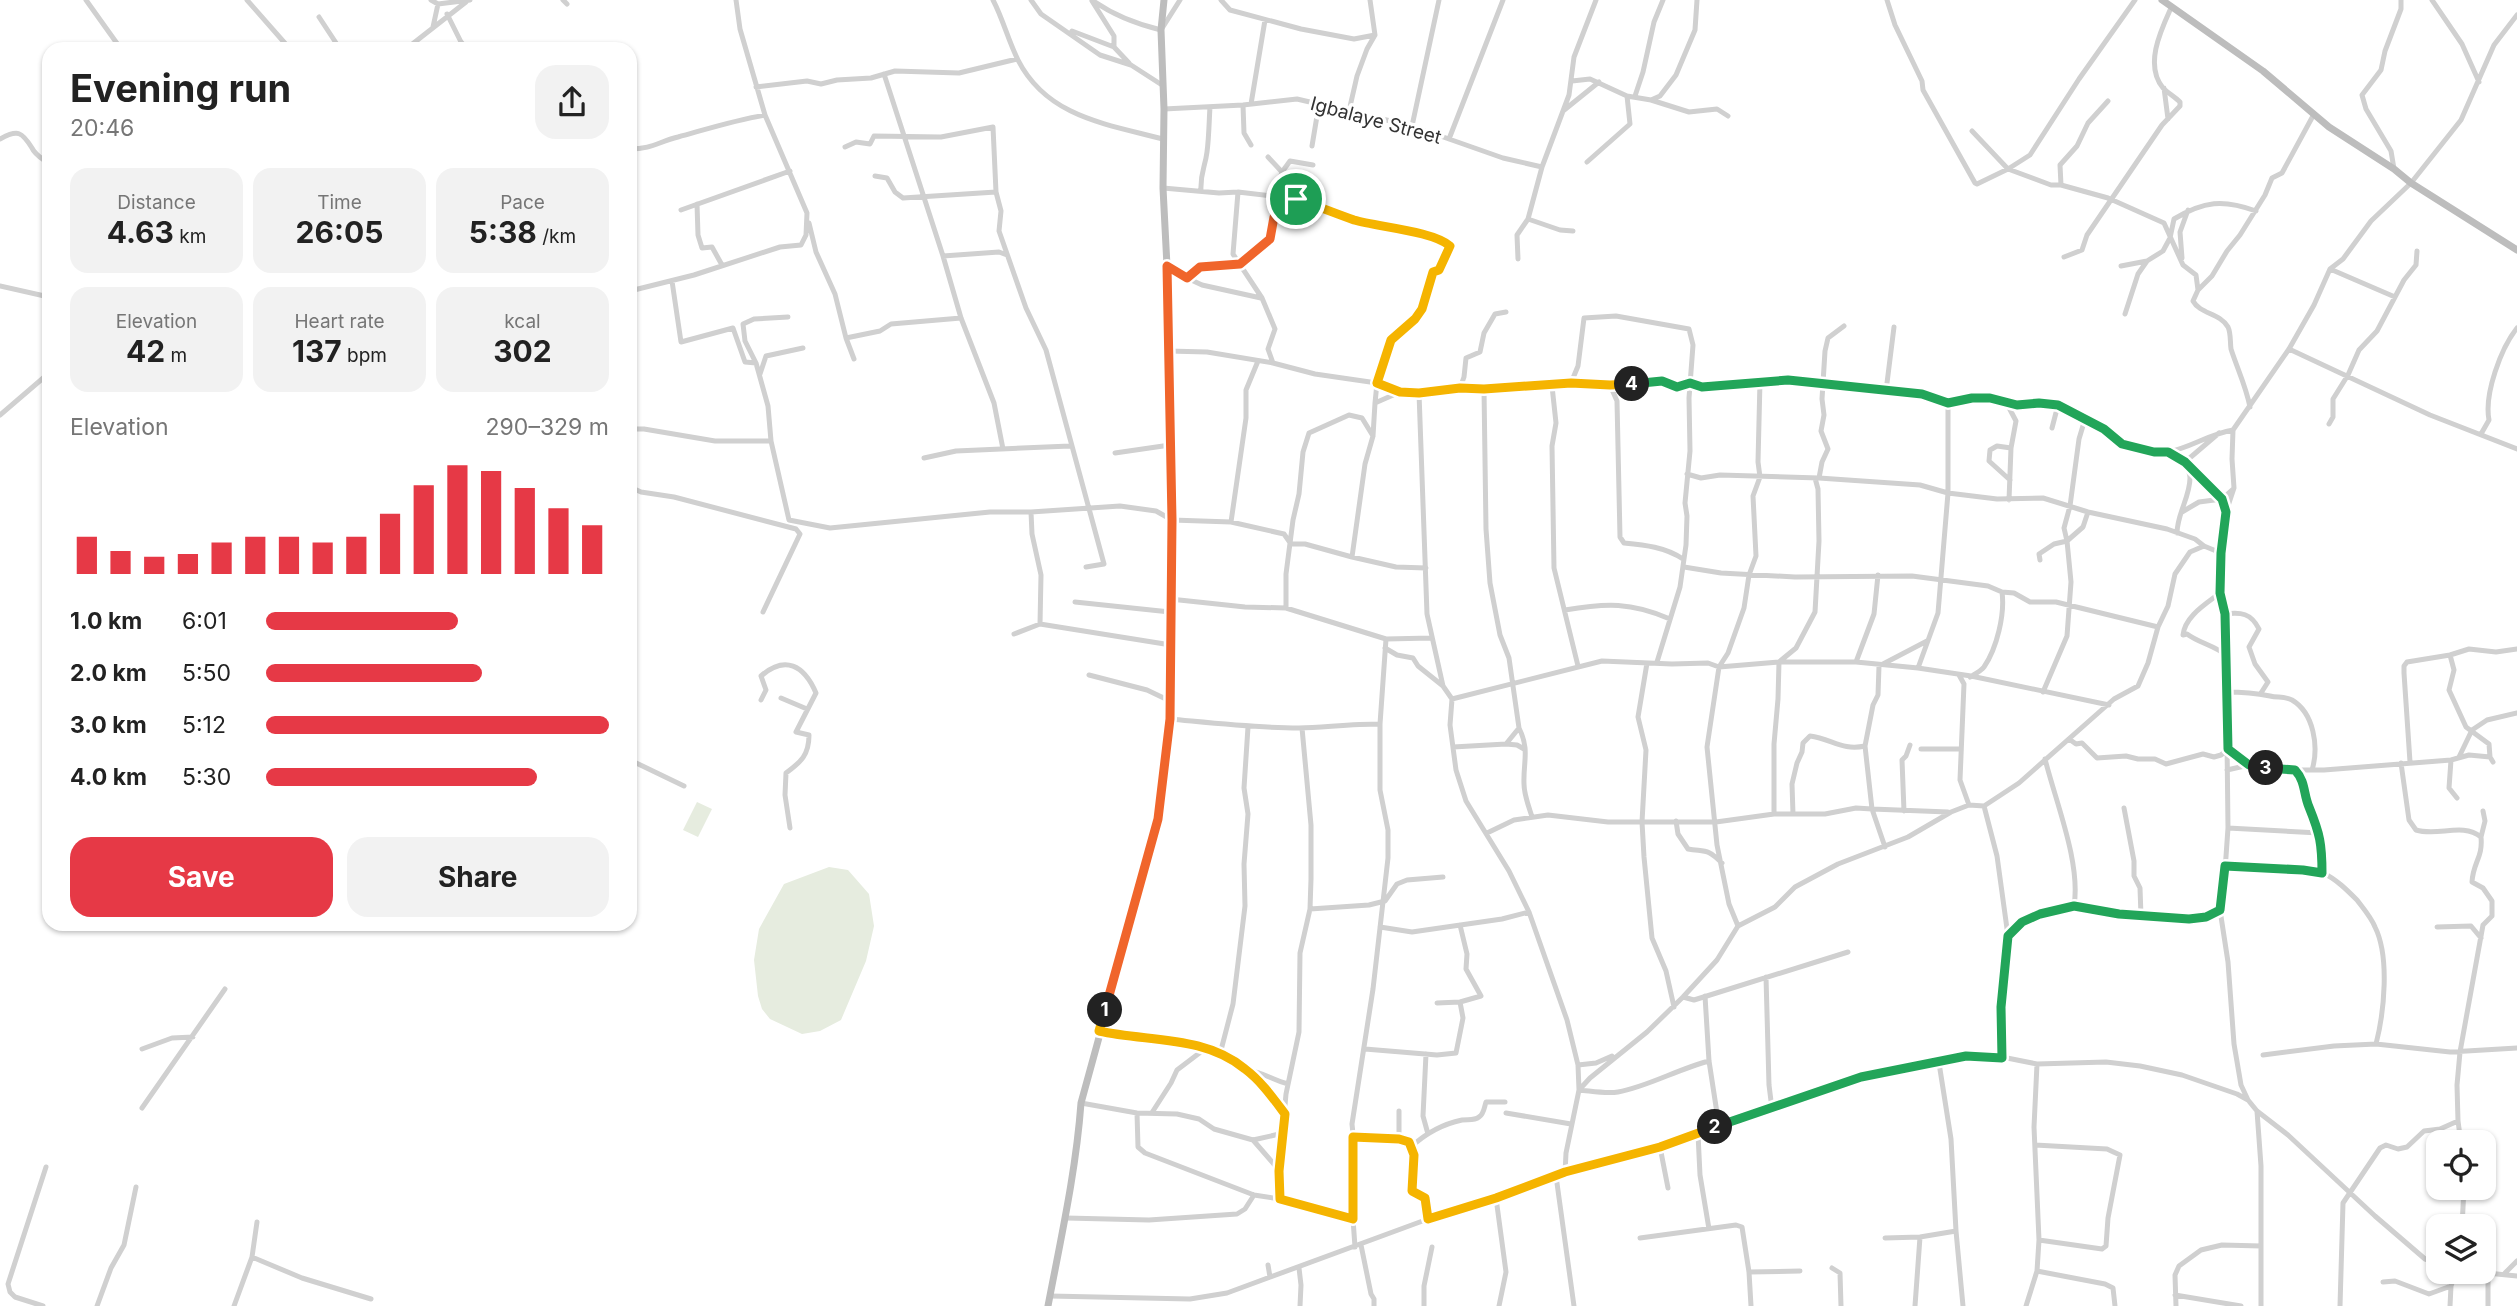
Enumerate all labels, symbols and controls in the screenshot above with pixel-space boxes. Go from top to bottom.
text: Evening run [70,65,291,111]
button: share [535,65,609,139]
street label: Igbalaye Street [1308,92,1444,149]
text: 20:46 [70,114,134,142]
pin [1266,169,1326,229]
icon: arrive [1277,180,1315,218]
text: Distance [117,191,196,214]
text: Time [317,191,362,214]
text: Pace [500,191,545,214]
text: 4.63 [107,214,174,250]
text: 26:05 [296,214,383,250]
text: 5:38 [469,214,537,250]
text: km [174,225,206,248]
text: /km [537,225,576,248]
text: Elevation [116,310,197,333]
text: Heart rate [295,310,385,333]
text: kcal [504,310,541,333]
text: 42 [126,333,165,369]
text: 137 [292,333,342,369]
text: 302 [493,333,552,369]
text: m [165,344,187,367]
text: bpm [342,344,387,367]
pin: 4 [1614,366,1650,402]
text: 4 [1625,372,1638,395]
text: Elevation [70,413,169,441]
text: 290–329 m [486,413,609,441]
text: 1.0 km [70,607,142,635]
text: 6:01 [182,607,227,635]
text: 2.0 km [70,659,147,687]
text: 5:50 [182,659,231,687]
text: 3.0 km [70,711,147,739]
text: 5:12 [182,711,226,739]
pin: 3 [2248,750,2284,786]
text: 3 [2259,756,2272,779]
text: 4.0 km [70,763,147,791]
text: 5:30 [182,763,231,791]
button: Save [70,837,333,917]
button: Share [347,837,609,917]
pin: 1 [1088,992,1122,1028]
text: 1 [1100,998,1109,1021]
pin: 2 [1698,1110,1732,1144]
text: 2 [1709,1115,1720,1138]
map controls [2426,1130,2496,1284]
button: locate [2426,1130,2496,1200]
button: layers [2426,1214,2496,1284]

